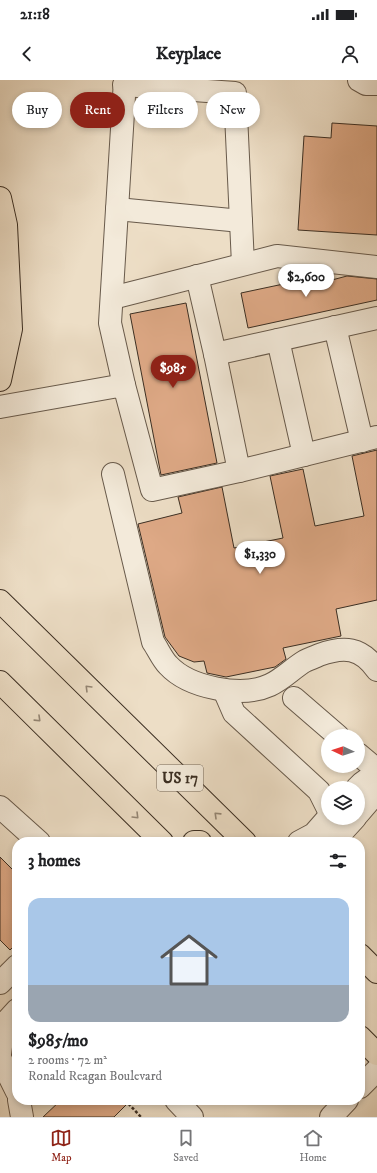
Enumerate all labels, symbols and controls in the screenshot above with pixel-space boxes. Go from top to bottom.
text: 21:18 [20,5,50,24]
icon: back [16,43,38,65]
text: Keyplace [156,43,221,65]
icon: person [339,43,361,65]
chip: Buy [12,92,62,128]
chip: Rent [70,92,125,128]
chip: Filters [133,92,198,128]
chip: New [206,92,260,128]
pin: $2,600 [273,264,339,298]
text: $2,600 [287,269,325,285]
pin: $985 [149,355,197,389]
text: $985 [160,360,186,376]
pin: $1,330 [227,541,293,575]
text: $1,330 [244,546,276,562]
one-way arrow [85,685,93,693]
one-way arrow [33,715,41,722]
north arrow [321,729,365,773]
map controls [321,729,365,825]
road number: US 17 [157,765,203,791]
button: layers [321,781,365,825]
one-way arrow [131,811,139,819]
one-way arrow [214,812,222,820]
text: 3 homes [28,850,81,872]
icon: filters [327,850,349,872]
icon: home [153,924,225,996]
text: $985/mo [28,1030,88,1052]
text: 2 rooms · 72 m² [28,1052,107,1068]
text: Ronald Reagan Boulevard [28,1068,162,1084]
tab: Map [50,1127,72,1165]
tab: Saved [173,1127,199,1165]
tab: Home [299,1127,327,1165]

